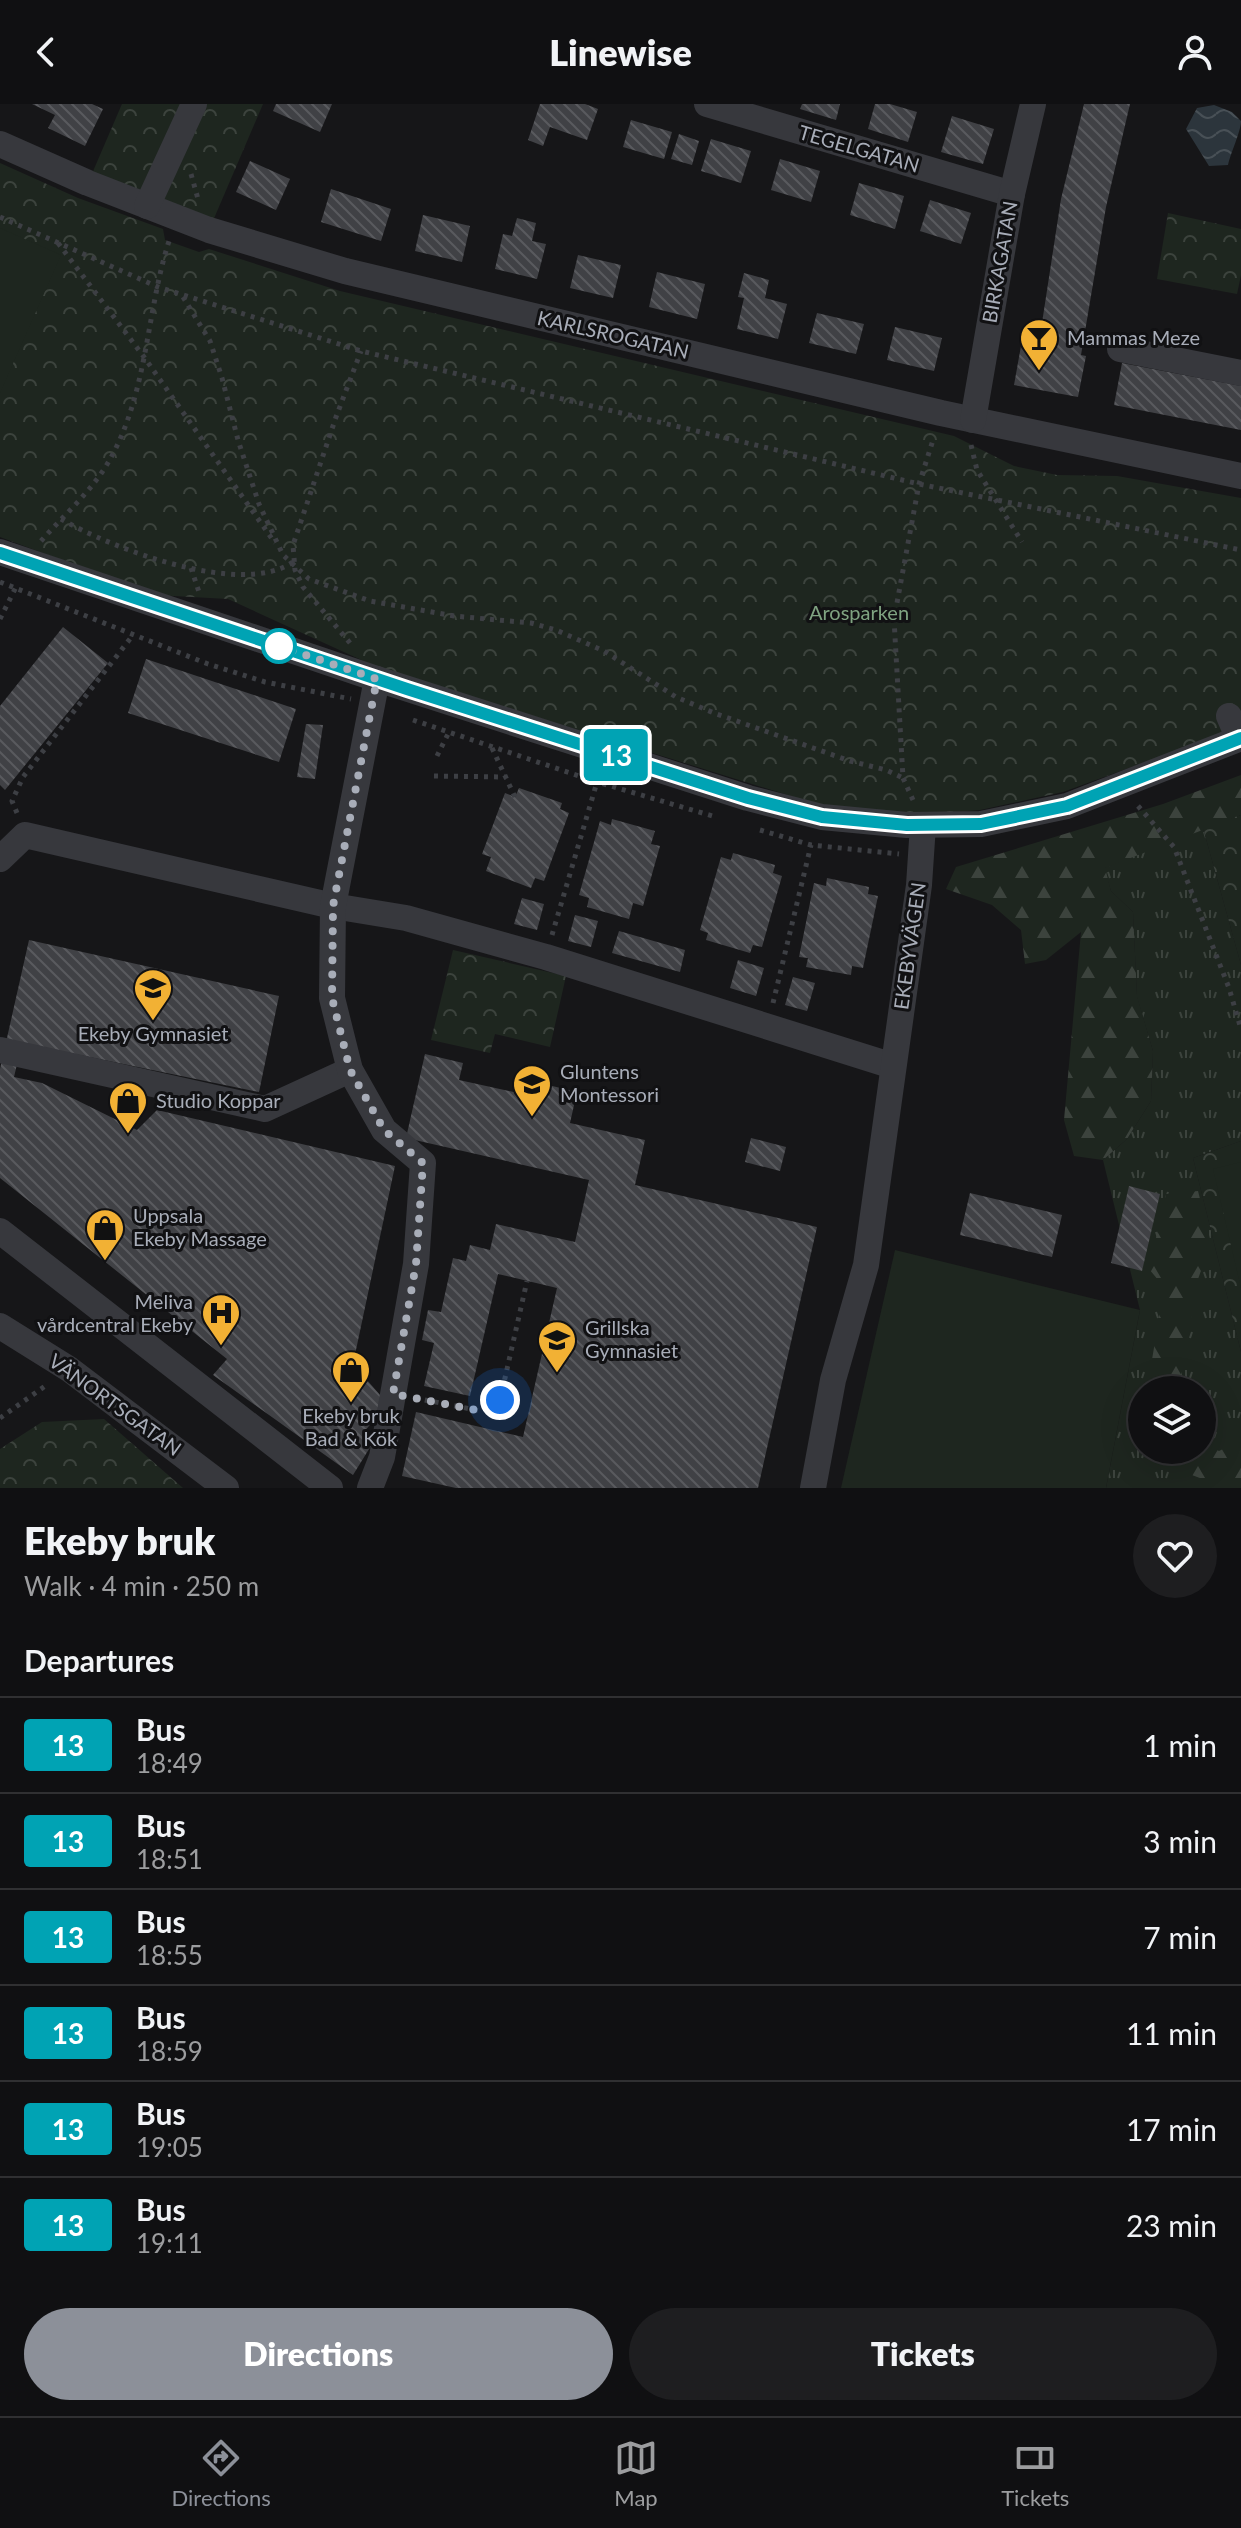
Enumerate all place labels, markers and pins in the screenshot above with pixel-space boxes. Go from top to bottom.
bar icon: Mammas Meze [1018,317,1060,372]
place label: Mammas Meze [1067,325,1200,349]
unlabelled marker [262,629,296,663]
school or university icon: Ekeby Gymnasiet [132,967,174,1022]
place label: Ekeby Gymnasiet [78,1021,228,1045]
place label: Gluntens Montessori [560,1059,659,1106]
school or university icon: Gluntens Montessori [511,1063,553,1118]
shop icon: Studio Koppar [107,1080,149,1135]
place label: Studio Koppar [156,1088,281,1112]
place label: Uppsala Ekeby Massage [133,1203,267,1250]
shop icon: Uppsala Ekeby Massage [84,1207,126,1262]
place label: Meliva vårdcentral Ekeby [37,1289,194,1336]
hospital icon: Meliva vårdcentral Ekeby [200,1292,242,1347]
place label: Grillska Gymnasiet [585,1315,678,1362]
school or university icon: Grillska Gymnasiet [536,1319,578,1374]
shop icon: Ekeby bruk Bad & Kök [330,1349,372,1404]
place label: Ekeby bruk Bad & Kök [302,1403,400,1450]

